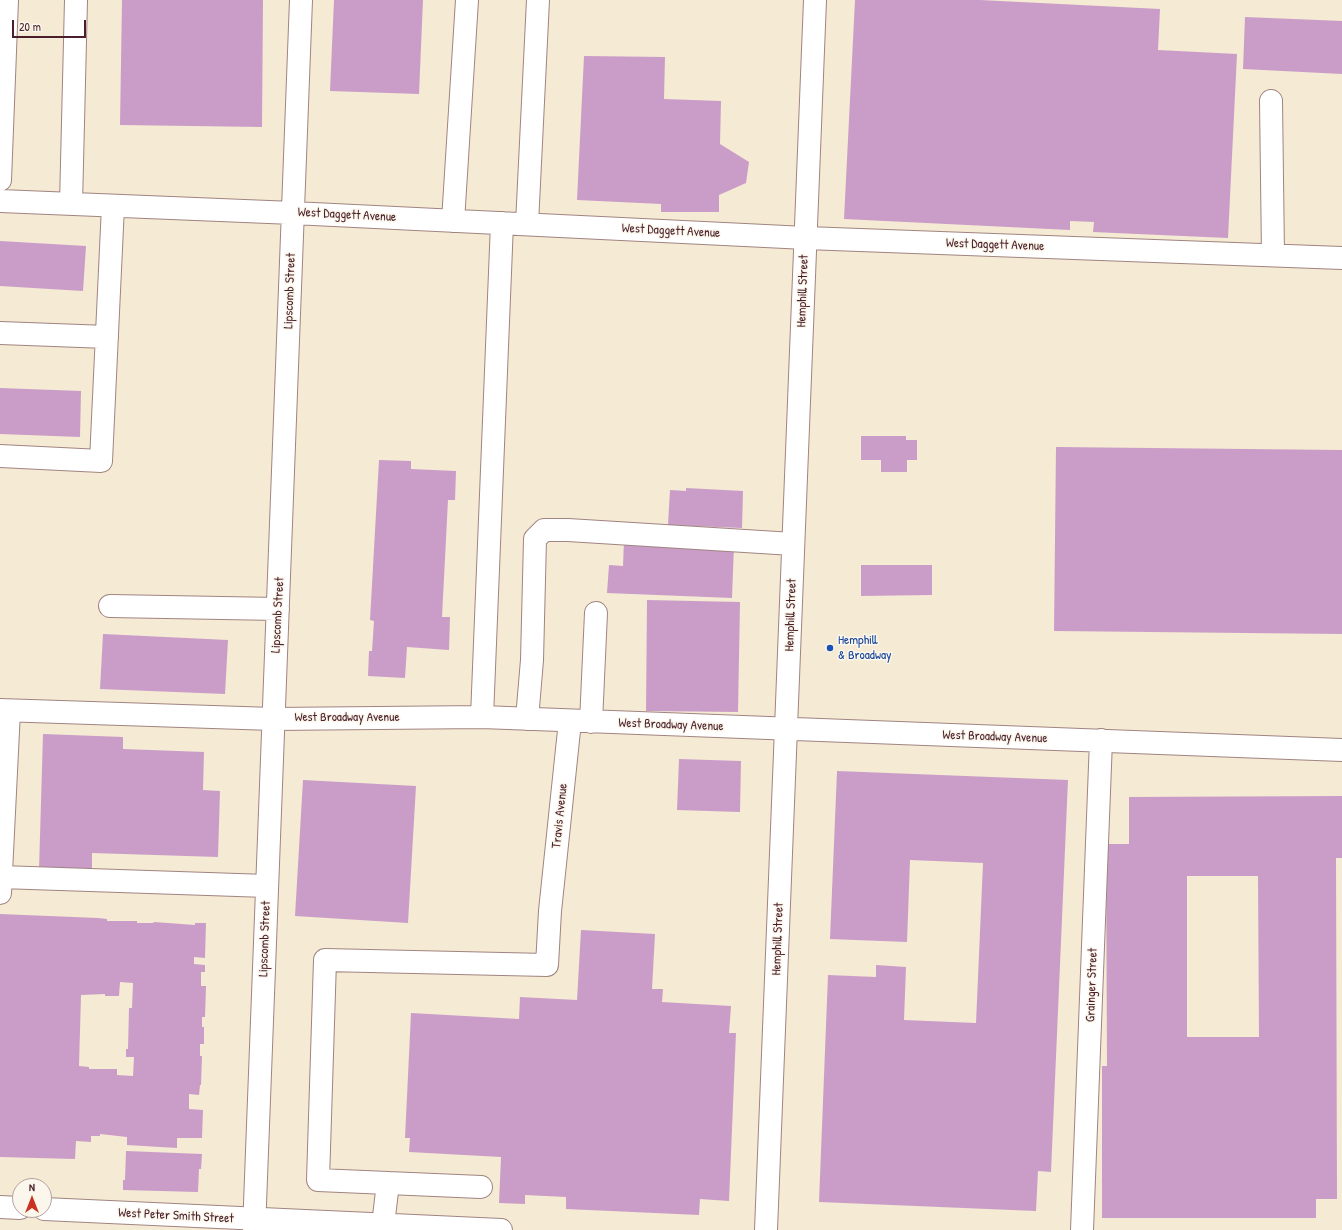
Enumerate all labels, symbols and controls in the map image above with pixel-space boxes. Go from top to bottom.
scale bar [14,12,88,38]
text: 20 m [19,18,41,35]
street label: West Daggett Avenue [297,205,397,225]
street label: West Daggett Avenue [621,221,721,241]
street label: West Daggett Avenue [945,235,1045,255]
street label: Lipscomb Street [281,253,299,329]
street label: Hemphill Street [794,254,812,328]
street label: Lipscomb Street [268,577,288,653]
street label: Hemphill Street [782,578,800,652]
place label: Hemphill & Broadway [838,633,891,664]
marker: Hemphill & Broadway [825,643,835,653]
street label: West Broadway Avenue [294,710,400,726]
street label: West Broadway Avenue [618,715,724,735]
street label: West Broadway Avenue [942,727,1048,747]
street label: Travis Avenue [549,783,571,849]
street label: Lipscomb Street [256,901,274,977]
street label: Hemphill Street [769,902,787,976]
street label: Grainger Street [1083,948,1101,1022]
north arrow [12,1178,52,1218]
text: N [29,1180,35,1194]
street label: West Peter Smith Street [118,1205,234,1227]

